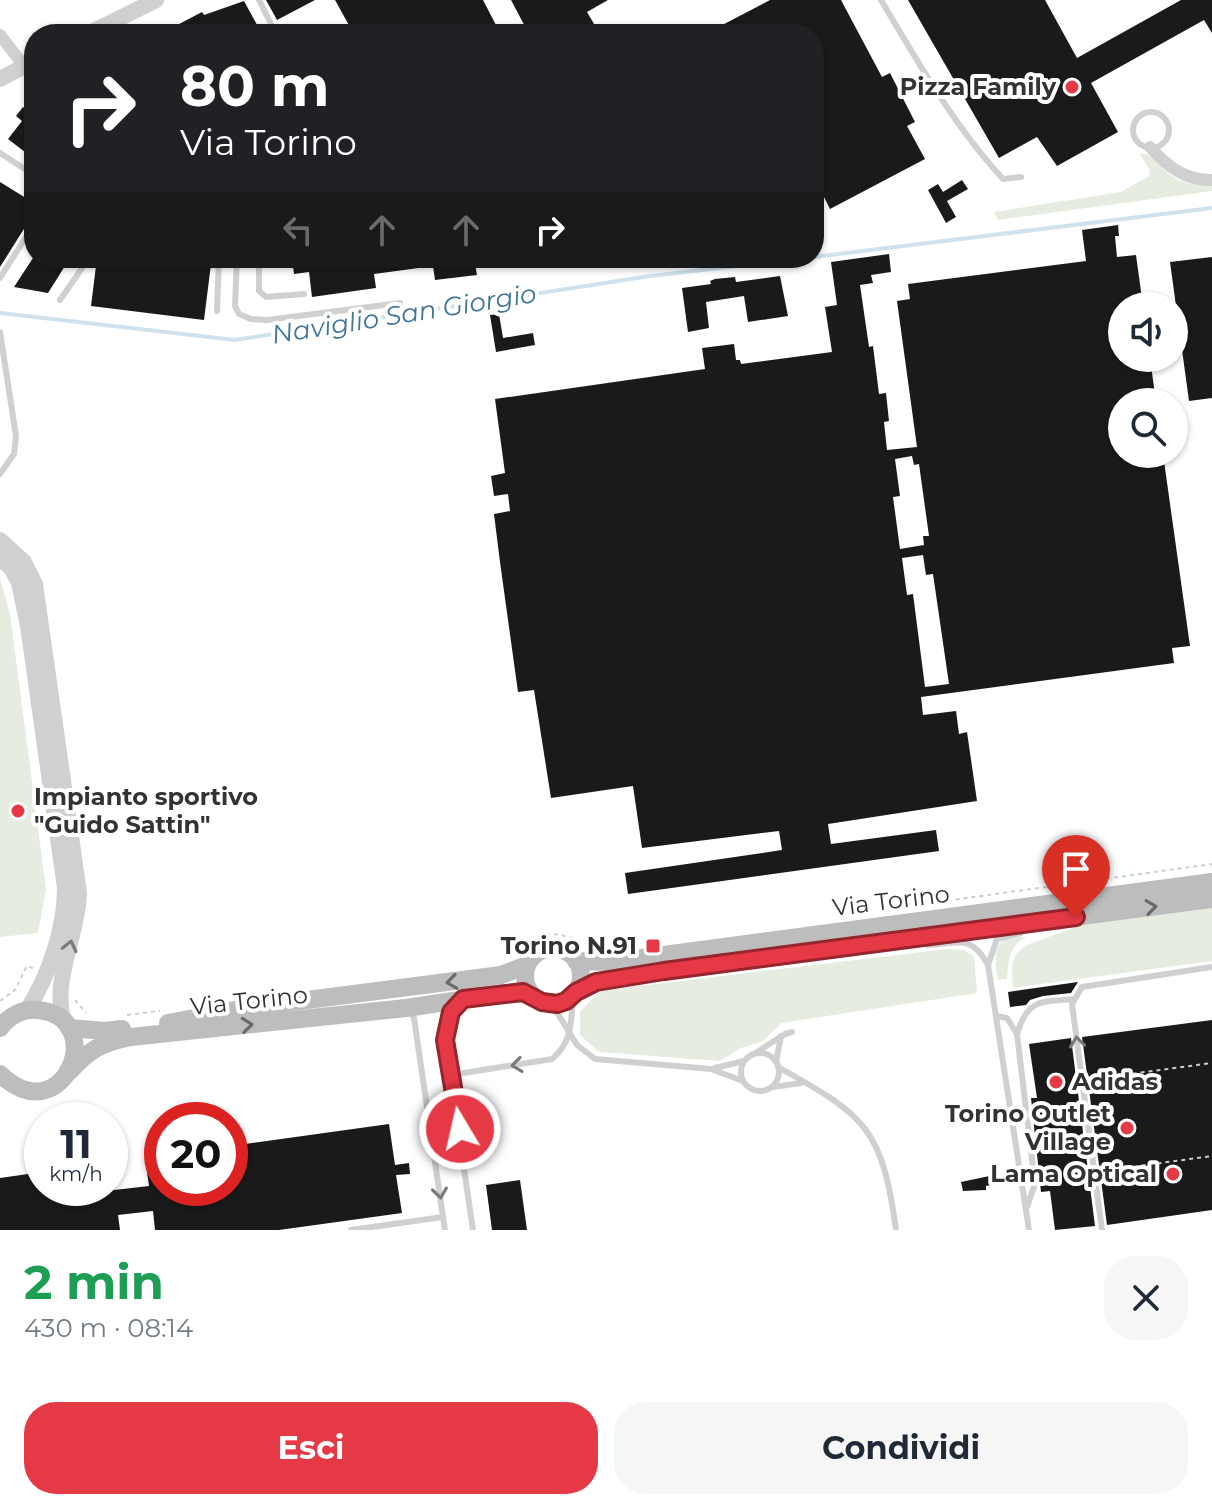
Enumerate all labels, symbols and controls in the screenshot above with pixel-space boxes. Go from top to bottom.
text: 80 m [180,52,330,120]
icon: right [48,56,152,160]
place label: Pizza Family [900,72,1057,101]
marker: Pizza Family [1063,78,1081,96]
text: Via Torino [180,120,357,164]
icon: left [276,208,320,252]
icon: ahead [360,208,404,252]
icon: ahead [444,208,488,252]
icon: right [528,208,572,252]
water label: Naviglio San Giorgio [269,277,539,351]
map controls [1108,292,1188,468]
button: sound [1108,292,1188,372]
button: search [1108,388,1188,468]
place label: Impianto sportivo "Guido Sattin" [34,782,258,839]
marker: Impianto sportivo "Guido Sattin" [9,802,27,820]
pin [1042,835,1110,917]
icon: arrive [1054,847,1098,891]
street label: Via Torino [831,879,951,922]
one-way arrow [1144,899,1158,916]
place label: Torino N.91 [501,931,637,960]
marker: Torino N.91 [644,937,662,955]
one-way arrow [61,940,78,954]
one-way arrow [445,973,459,990]
street label: Via Torino [189,980,309,1021]
one-way arrow [241,1016,254,1033]
one-way arrow [1069,1035,1086,1049]
one-way arrow [510,1056,524,1073]
place label: Adidas [1071,1067,1159,1096]
marker: Adidas [1047,1073,1065,1091]
position arrow [418,1087,502,1171]
place label: Torino Outlet Village [945,1099,1112,1156]
speed limit sign: 20 [144,1102,248,1206]
text: 11 [60,1119,92,1168]
marker: Torino Outlet Village [1118,1119,1136,1137]
place label: Lama Optical [990,1159,1157,1188]
text: km/h [49,1162,103,1186]
marker: Lama Optical [1164,1165,1182,1183]
one-way arrow [431,1186,448,1200]
text: 2 min [24,1253,164,1311]
button: close [1104,1256,1188,1340]
text: 430 m · 08:14 [24,1312,193,1344]
button: Esci [24,1402,598,1494]
button: Condividi [614,1402,1188,1494]

